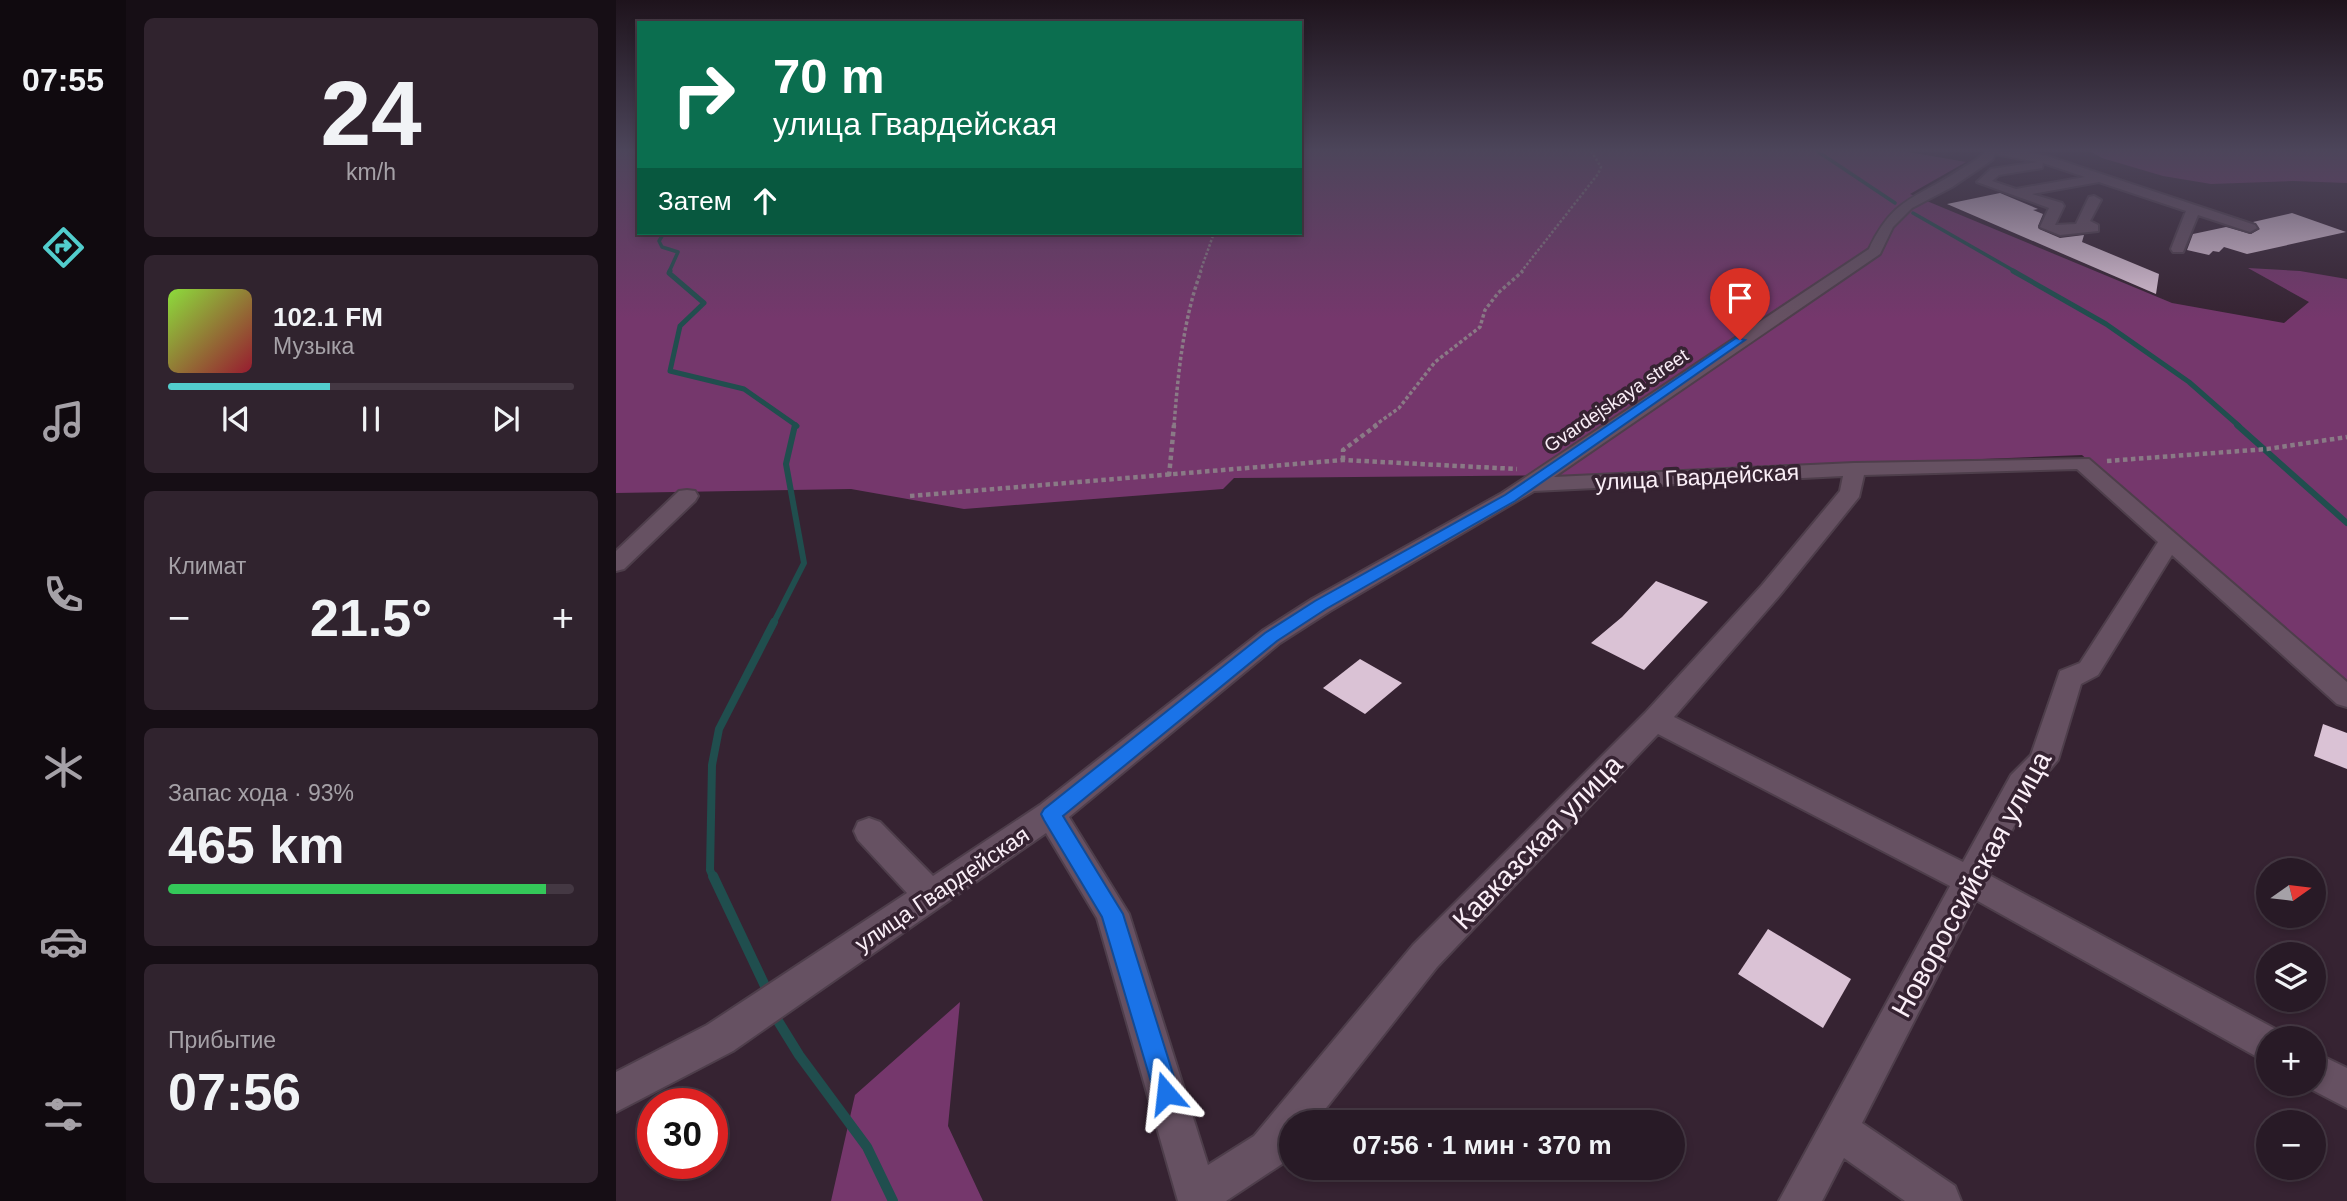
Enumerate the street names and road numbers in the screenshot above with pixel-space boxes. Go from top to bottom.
street label: Gvardejskaya street [1540,344,1693,456]
street label: улица Гвардейская [1594,459,1800,495]
street label: Новороссийская улица [1885,746,2058,1022]
street label: Кавказская улица [1446,749,1629,936]
street label: улица Гвардейская [850,821,1034,957]

